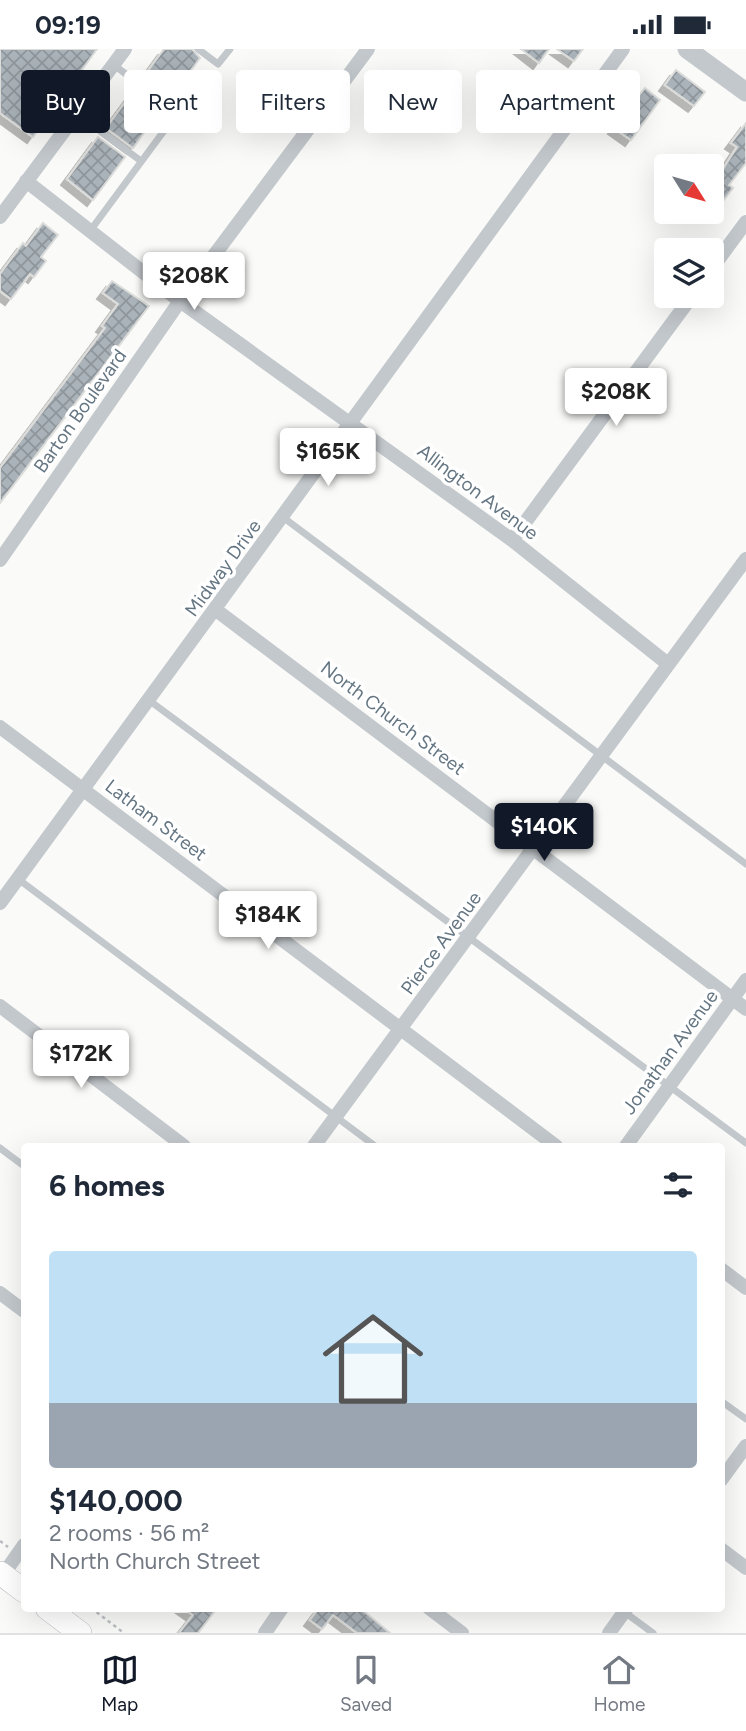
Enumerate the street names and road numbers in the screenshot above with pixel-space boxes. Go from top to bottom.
street label: Barton Boulevard [29,345,131,477]
street label: Allington Avenue [413,439,543,545]
street label: Midway Drive [180,515,266,621]
street label: North Church Street [316,656,470,780]
street label: Latham Street [101,774,211,866]
street label: Pierce Avenue [396,887,486,999]
street label: Jonathan Avenue [617,985,723,1119]

